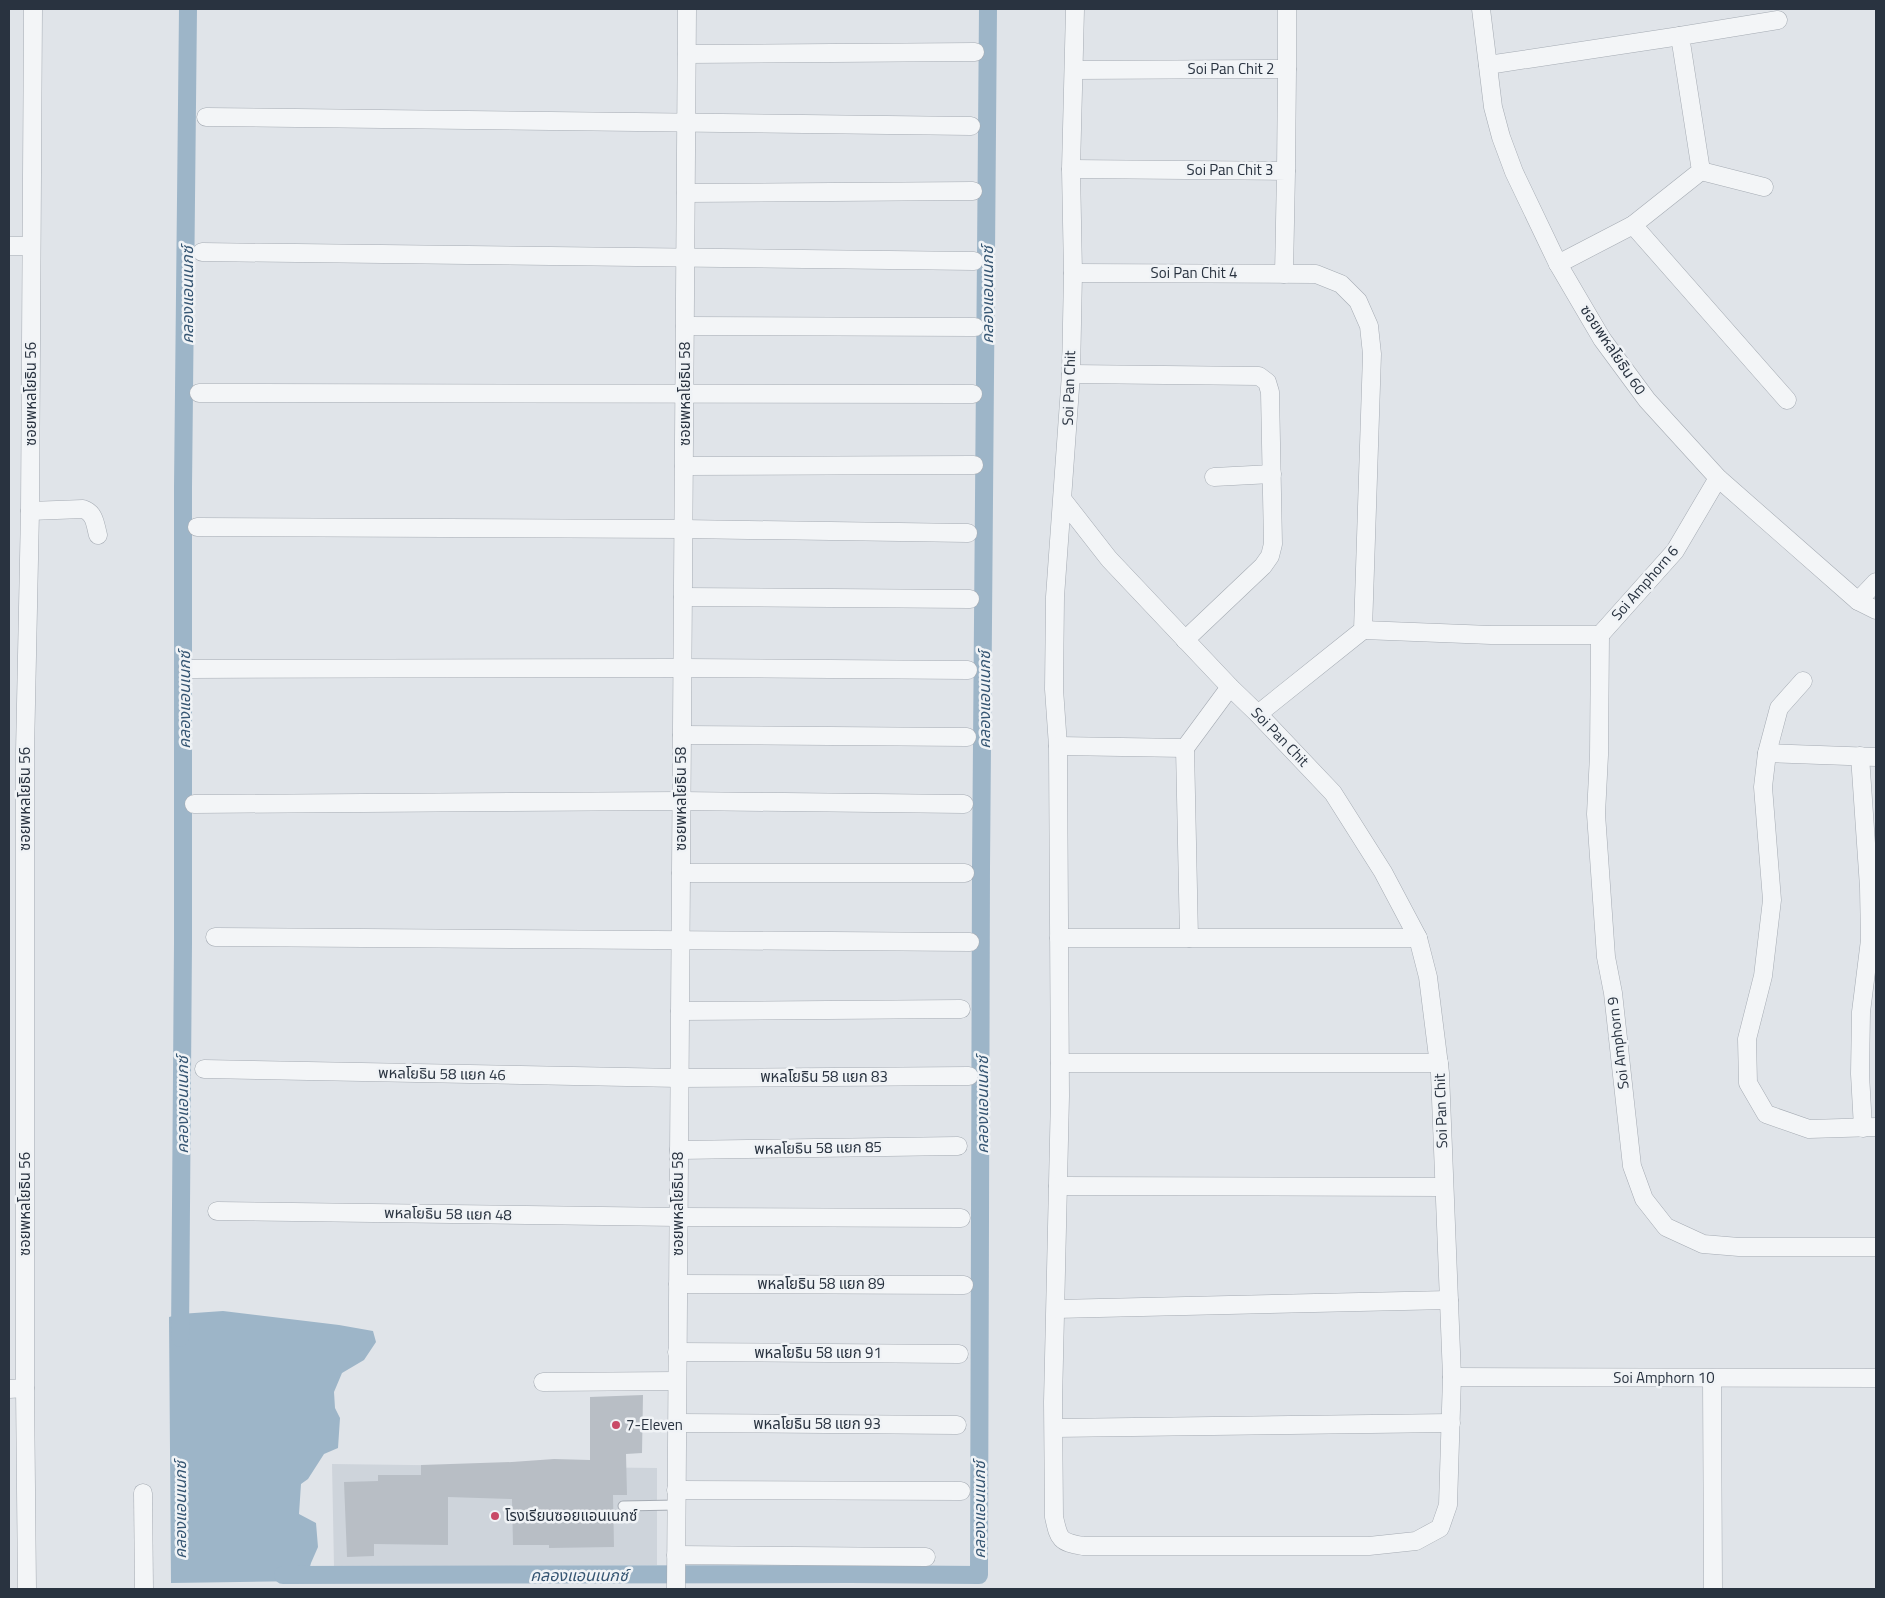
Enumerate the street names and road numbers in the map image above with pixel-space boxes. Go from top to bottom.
street label: Soi Pan Chit 2 [1188,57,1274,80]
street label: Soi Pan Chit 3 [1187,158,1273,181]
street label: Soi Pan Chit 4 [1151,261,1237,284]
street label: ซอยพหลโยธิน 60 [1575,300,1652,399]
street label: ซอยพหลโยธิน 56 [19,342,42,446]
street label: ซอยพหลโยธิน 58 [673,342,696,446]
street label: Soi Pan Chit [1056,349,1081,426]
street label: Soi Amphorn 6 [1605,540,1684,625]
street label: Soi Pan Chit [1246,702,1315,772]
street label: ซอยพหลโยธิน 56 [13,747,36,851]
street label: ซอยพหลโยธิน 58 [669,747,692,851]
street label: Soi Amphorn 9 [1600,996,1635,1091]
street label: พหลโยธิน 58 แยก 46 [378,1061,506,1086]
street label: พหลโยธิน 58 แยก 83 [760,1065,888,1088]
street label: Soi Pan Chit [1428,1072,1453,1149]
street label: พหลโยธิน 58 แยก 85 [754,1135,882,1160]
street label: ซอยพหลโยธิน 56 [13,1152,36,1256]
street label: ซอยพหลโยธิน 58 [666,1152,689,1256]
street label: พหลโยธิน 58 แยก 48 [384,1201,512,1226]
street label: พหลโยธิน 58 แยก 89 [757,1272,885,1295]
street label: พหลโยธิน 58 แยก 91 [754,1341,882,1364]
street label: Soi Amphorn 10 [1613,1366,1715,1389]
street label: พหลโยธิน 58 แยก 93 [753,1412,881,1435]

